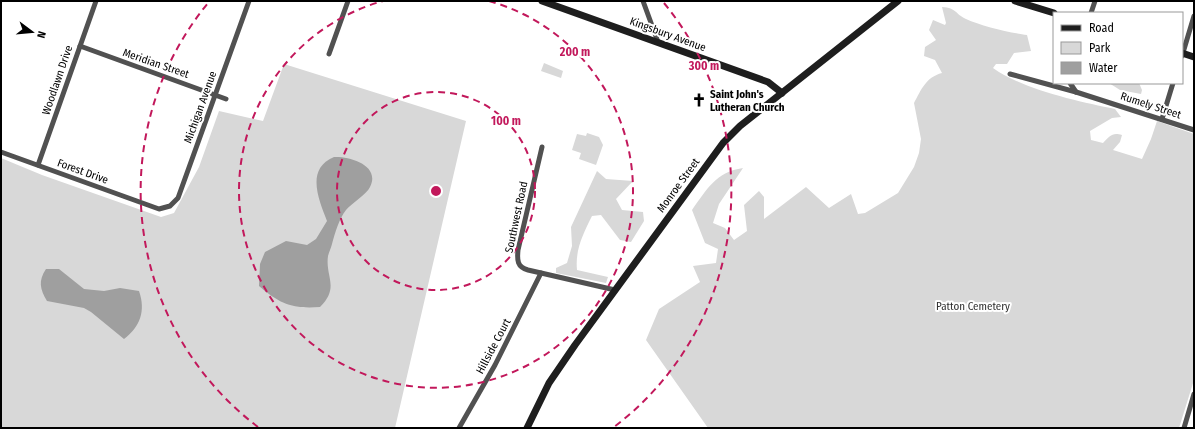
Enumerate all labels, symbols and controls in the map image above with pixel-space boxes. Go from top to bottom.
north arrow [12,12,52,52]
legend [1053,12,1183,84]
street label: Kingsbury Avenue [628,15,708,54]
text: Road [1089,21,1114,35]
text: N [34,30,48,40]
text: Park [1089,41,1111,55]
street label: Woodlawn Drive [39,44,75,117]
text: 200 m [559,45,590,59]
street label: Meridian Street [121,46,191,81]
text: 300 m [688,59,719,73]
text: Water [1089,61,1118,75]
street label: Michigan Avenue [181,69,220,145]
place label: Saint John's Lutheran Church [710,88,785,114]
street label: Rumely Street [1119,90,1183,122]
church icon: Saint John's Lutheran Church [691,92,707,108]
text: 100 m [491,114,521,128]
street label: Monroe Street [654,155,703,215]
street label: Forest Drive [56,156,110,187]
street label: Southwest Road [503,180,530,254]
centre of rings [429,184,443,198]
park label: Patton Cemetery [936,300,1010,313]
street label: Hillside Court [473,316,514,376]

